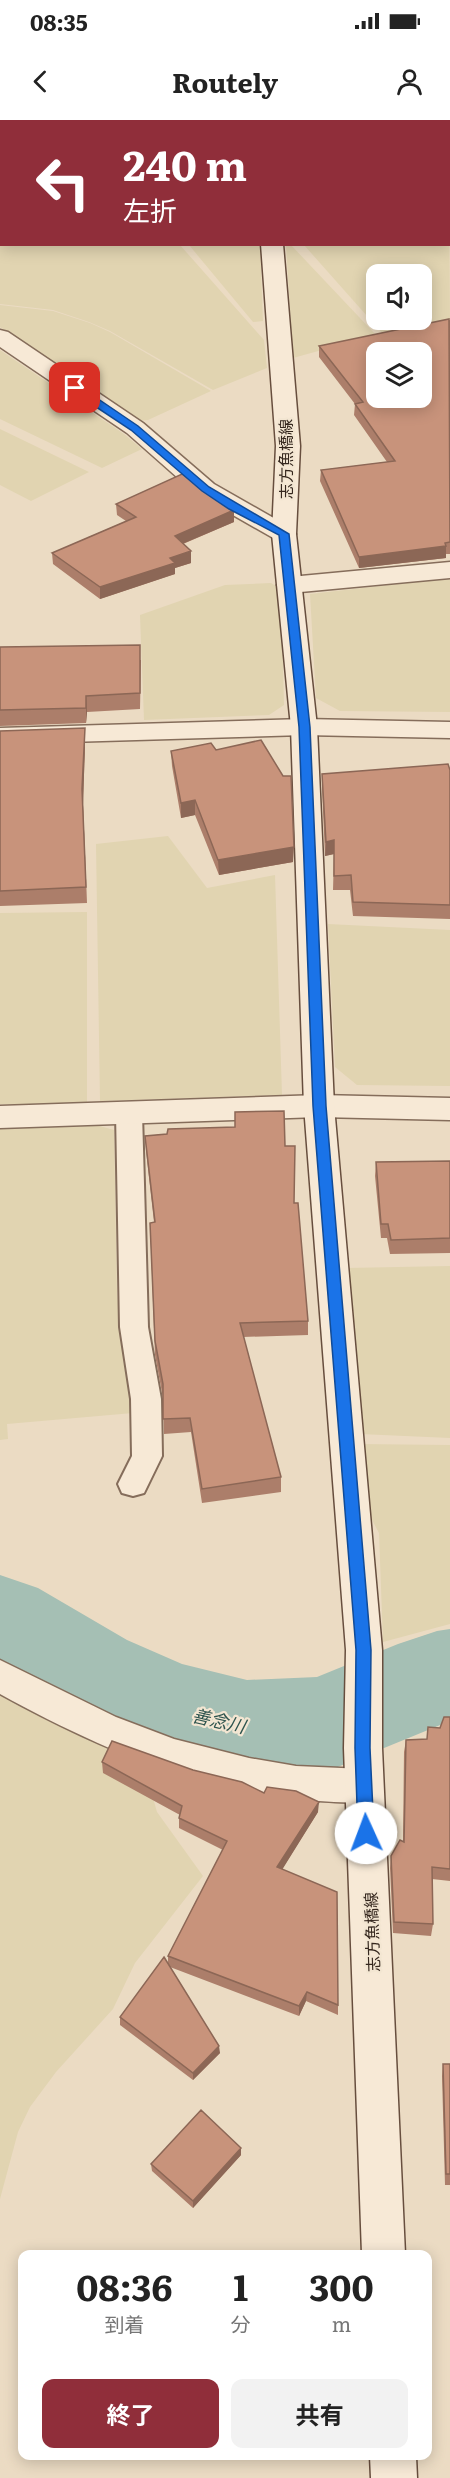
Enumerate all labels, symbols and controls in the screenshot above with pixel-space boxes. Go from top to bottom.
text: 08:35 [30,5,88,38]
text: Routely [172,61,278,101]
icon: back [24,65,57,98]
icon: person [393,65,426,98]
text: 240 m [123,132,247,194]
icon: left [24,144,102,222]
text: 左折 [123,189,177,229]
map controls [366,264,432,408]
button: sound [366,264,432,330]
button: layers [366,342,432,408]
pin [49,362,100,413]
icon: arrive [58,371,91,404]
street label: 志方魚橋線 [273,419,297,499]
water label: 善念川 [190,1701,250,1740]
position arrow [334,1801,398,1865]
street label: 志方魚橋線 [358,1892,384,1972]
text: 08:36 [76,2259,172,2312]
text: 1 [233,2259,248,2312]
text: 300 [309,2259,374,2312]
text: 到着 [104,2308,144,2338]
text: 分 [231,2308,251,2338]
text: m [332,2308,351,2338]
button: 終了 [42,2379,219,2448]
button: 共有 [231,2379,408,2448]

